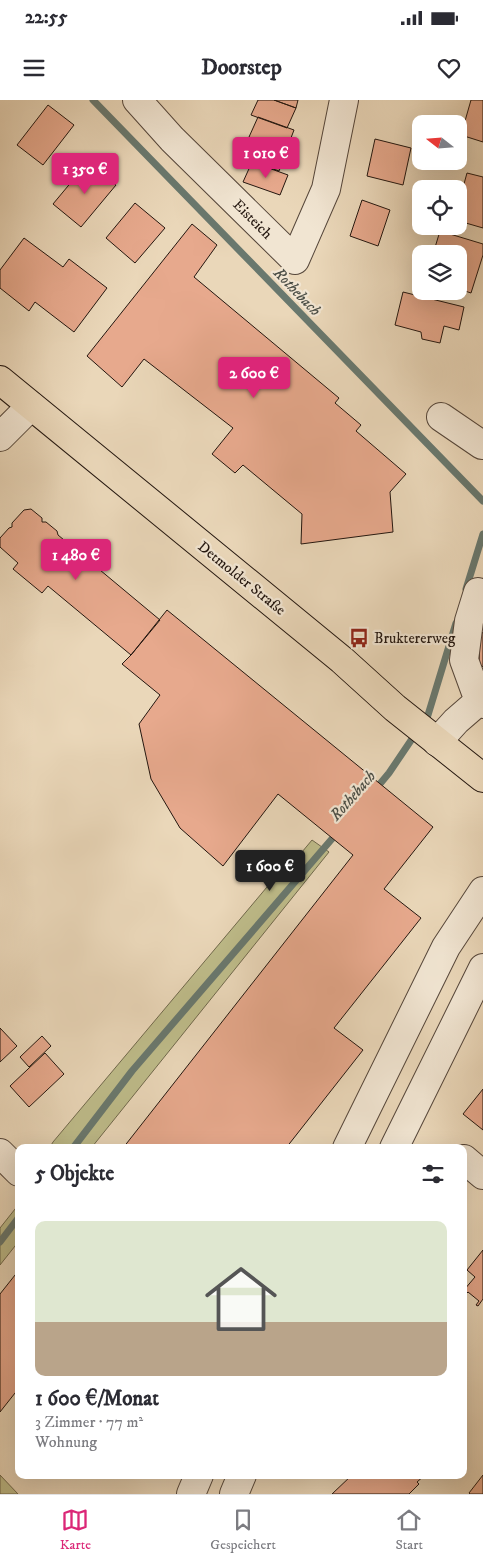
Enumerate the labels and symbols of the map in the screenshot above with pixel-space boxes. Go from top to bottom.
north arrow [412,115,468,170]
pin: 1 010 € [220,136,312,179]
pin: 1 350 € [39,152,131,195]
street label: Eisteich [229,195,277,243]
water label: Rothebach [269,262,325,320]
pin: 2 600 € [208,356,300,399]
street label: Detmolder Straße [194,537,289,620]
pin: 1 480 € [30,538,122,581]
bus stop icon: Bruktererweg [348,627,370,649]
place label: Bruktererweg [374,629,456,648]
water label: Rothebach [325,766,380,826]
pin: 1 600 € [224,850,316,892]

